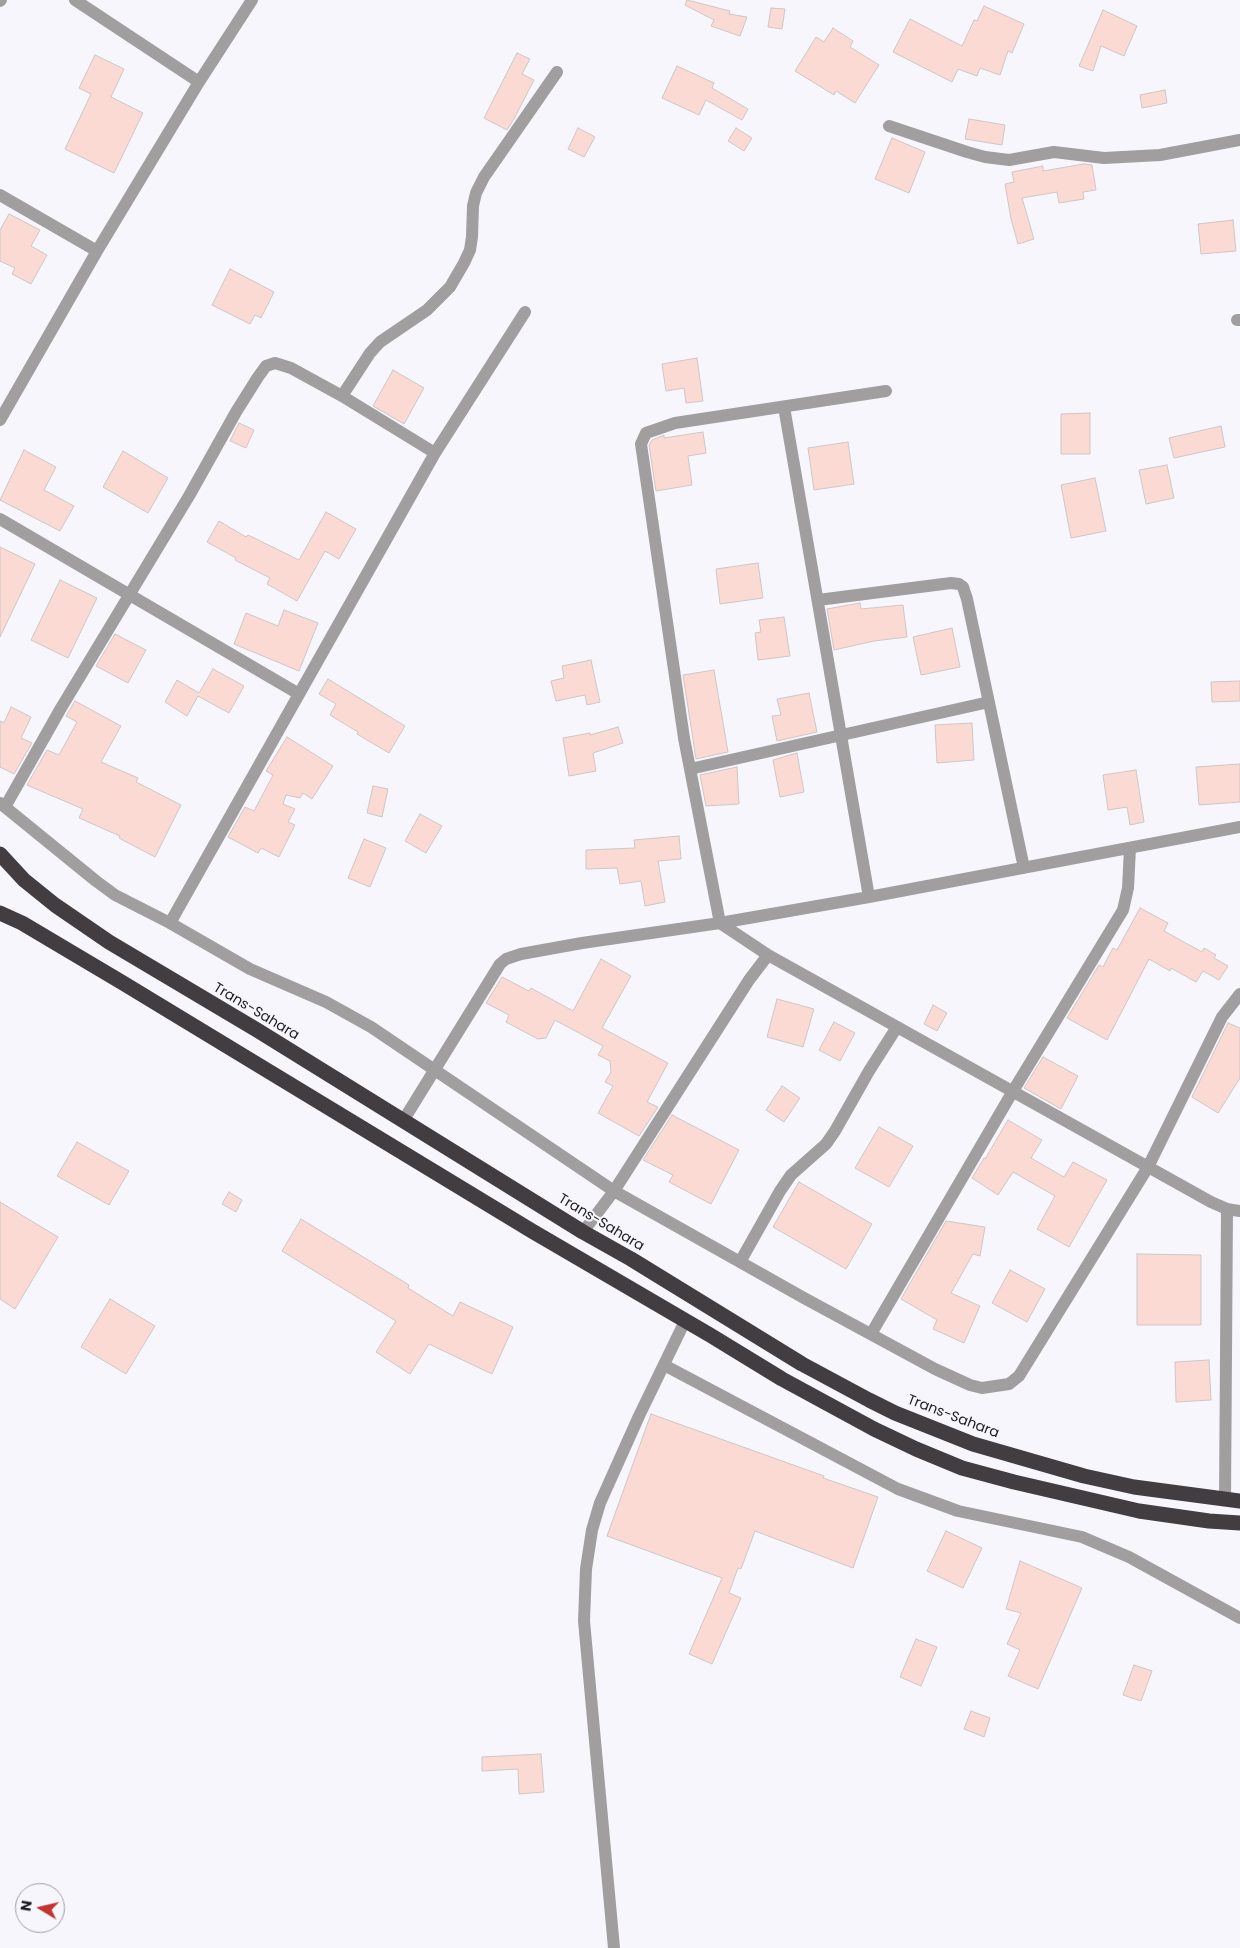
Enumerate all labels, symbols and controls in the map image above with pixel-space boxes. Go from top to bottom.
street label: Trans-Sahara [210,980,302,1044]
street label: Trans-Sahara [555,1191,647,1255]
street label: Trans-Sahara [905,1392,1001,1442]
north arrow [15,1883,65,1933]
text: N [15,1899,37,1913]

